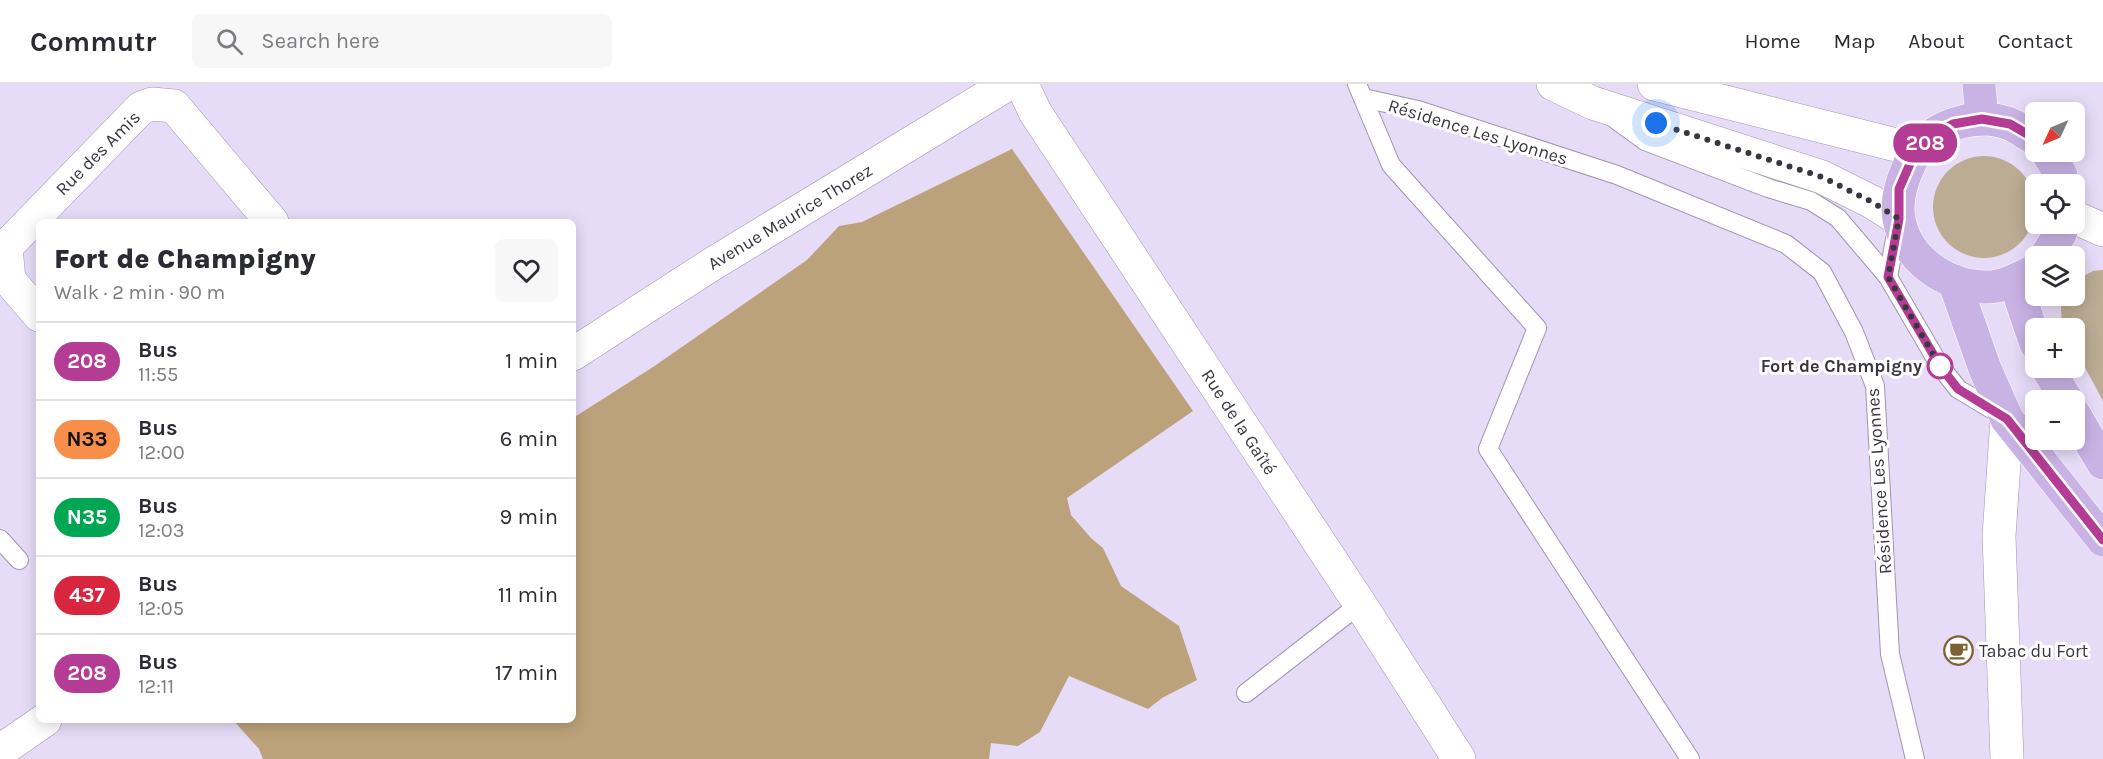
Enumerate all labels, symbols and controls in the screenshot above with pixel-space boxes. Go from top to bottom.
search box [192,14,612,68]
text: Commutr [30,25,156,58]
icon: search [213,25,246,58]
text: Search here [261,28,380,54]
text: Home [1745,29,1801,53]
text: Map [1834,29,1875,53]
text: About [1908,29,1965,53]
text: Contact [1998,29,2073,53]
street label: Résidence Les Lyonnes [1386,94,1570,170]
north arrow [2025,102,2085,162]
map controls [2025,102,2085,450]
street label: Rue des Amis [51,106,145,200]
your location [1641,108,1671,138]
line badge: 208 [1890,124,1960,162]
text: 208 [1905,131,1945,155]
street label: Avenue Maurice Thorez [704,159,876,275]
button: locate [2025,174,2085,234]
button: heart [495,239,558,302]
text: Fort de Champigny [54,242,316,275]
button: layers [2025,246,2085,306]
text: Walk · 2 min · 90 m [54,281,225,304]
button: + [2025,318,2085,378]
text: Bus [138,337,178,363]
text: 1 min [505,348,558,374]
text: 208 [67,349,107,373]
marker: Fort de Champigny [1927,353,1953,379]
place label: Fort de Champigny [1761,355,1922,377]
text: 11:55 [138,363,178,386]
street label: Rue de la Gaîté [1197,365,1281,479]
street label: Résidence Les Lyonnes [1862,387,1896,575]
button: − [2025,390,2085,450]
text: Bus [138,415,178,441]
text: 6 min [500,426,558,452]
text: N33 [66,427,108,451]
text: 12:00 [138,441,185,464]
text: Bus [138,493,178,519]
text: 9 min [500,504,558,530]
text: N35 [67,505,107,529]
text: 12:03 [138,519,185,542]
text: Bus [138,571,178,597]
text: 11 min [498,582,558,608]
text: 437 [69,583,105,607]
text: 12:05 [138,597,184,620]
cafe icon: Tabac du Fort [1942,635,1974,667]
place label: Tabac du Fort [1979,640,2089,662]
text: Bus [138,649,178,675]
text: 17 min [495,660,558,686]
text: 208 [67,661,107,685]
text: 12:11 [138,675,174,698]

